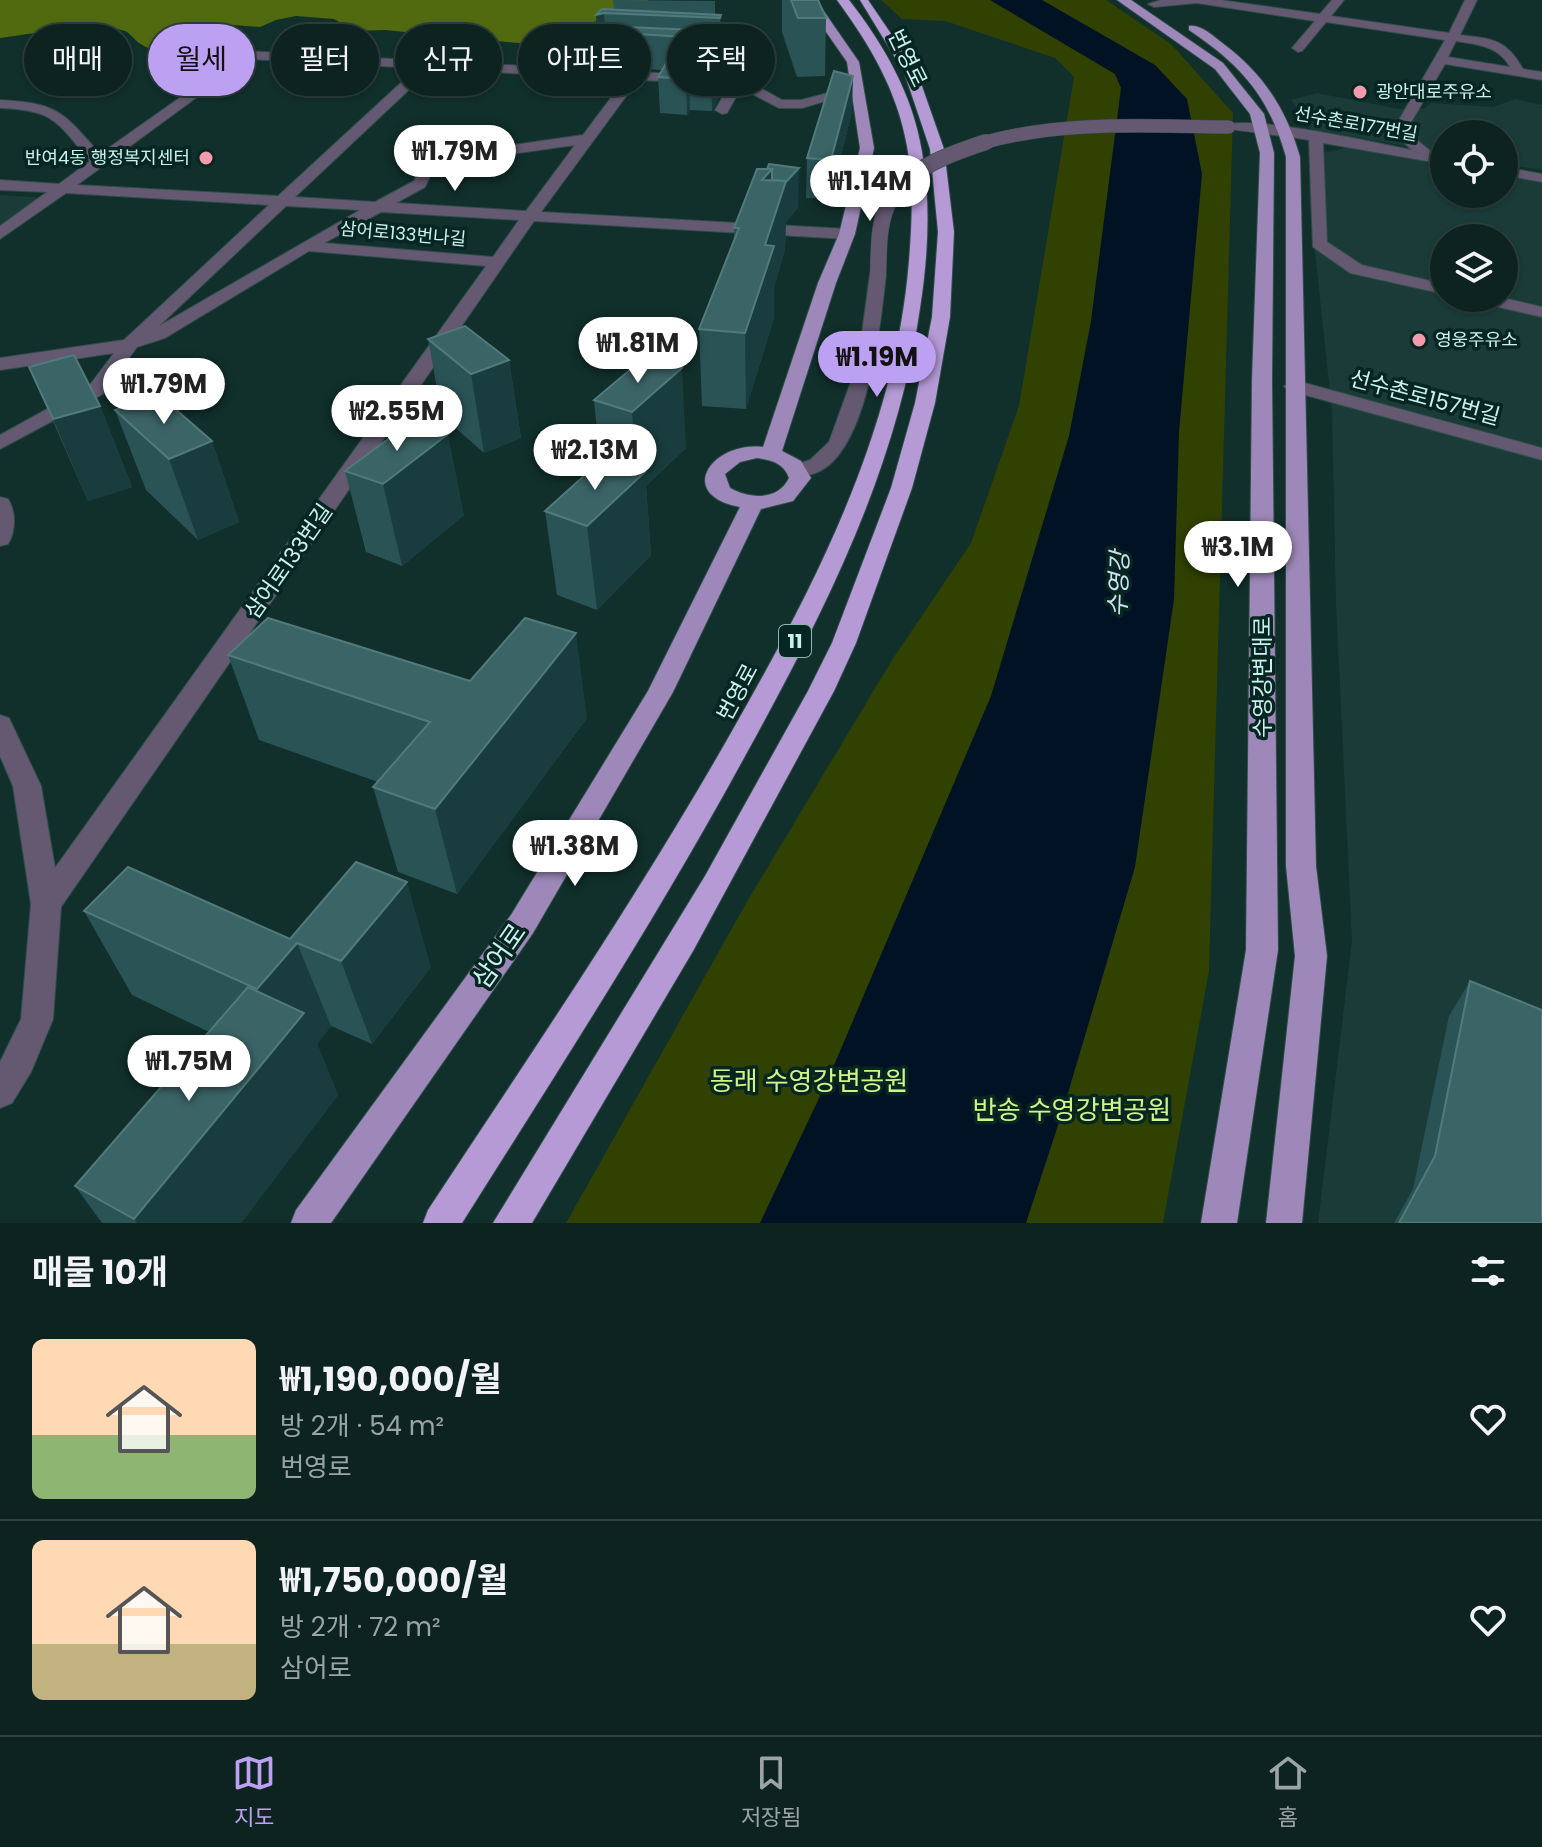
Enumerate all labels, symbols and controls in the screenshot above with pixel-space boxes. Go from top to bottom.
chip: 매매 [24,24,132,96]
chip: 월세 [148,24,255,96]
chip: 필터 [271,24,379,96]
chip: 신규 [395,24,502,96]
chip: 아파트 [518,24,651,96]
chip: 주택 [667,24,775,96]
street label: 번영로 [880,24,935,92]
place label: 광안대로주유소 [1376,79,1492,104]
marker: 광안대로주유소 [1351,83,1369,101]
street label: 선수촌로177번길 [1292,100,1420,147]
map controls [1430,120,1518,312]
button: locate [1430,120,1518,208]
pin: ₩1.79M [390,125,520,193]
text: ₩1.79M [412,133,498,169]
place label: 반여4동 행정복지센터 [25,145,190,170]
marker: 반여4동 행정복지센터 [197,149,215,167]
pin: ₩1.14M [805,155,935,223]
text: ₩1.14M [828,163,912,199]
street label: 삼어로133번나길 [339,216,467,251]
button: layers [1430,224,1518,312]
pin: ₩1.81M [573,317,703,385]
text: ₩1.81M [597,325,679,361]
place label: 영웅주유소 [1435,327,1518,352]
pin: ₩1.19M [812,331,942,399]
marker: 영웅주유소 [1410,331,1428,349]
text: ₩1.19M [836,339,918,375]
pin: ₩1.79M [99,358,229,426]
street label: 선수촌로157번길 [1346,363,1503,432]
text: ₩1.79M [121,366,207,402]
pin: ₩2.55M [332,385,462,453]
text: ₩2.55M [349,393,445,429]
pin: ₩2.13M [530,424,660,492]
text: ₩2.13M [552,432,638,468]
street label: 삼어로133번길 [237,497,340,625]
pin: ₩3.1M [1182,521,1294,589]
text: ₩3.1M [1202,529,1274,565]
water label: 수영강 [1101,547,1136,618]
street label: 수영강변대로 [1247,616,1278,738]
road number: 11 [779,625,811,657]
street label: 번영로 [709,658,765,726]
pin: ₩1.38M [510,820,640,888]
text: ₩1.38M [531,828,619,864]
street label: 삼어로 [464,916,534,996]
pin: ₩1.75M [124,1035,254,1103]
text: ₩1.75M [145,1043,233,1079]
park label: 동래 수영강변공원 [710,1063,908,1099]
park label: 반송 수영강변공원 [973,1092,1171,1128]
text: 매물 10개 [32,1248,168,1296]
icon: filters [1466,1249,1510,1293]
text: ₩1,190,000/월 [280,1355,501,1403]
icon: home [96,1371,192,1467]
icon: heart [1466,1397,1510,1441]
text: 방 2개 · 54 m² [280,1408,444,1444]
text: 번영로 [280,1449,352,1485]
text: ₩1,750,000/월 [280,1556,508,1604]
icon: home [96,1572,192,1668]
icon: heart [1466,1598,1510,1642]
text: 방 2개 · 72 m² [280,1609,441,1645]
text: 삼어로 [280,1650,352,1686]
tab: 지도 [232,1751,276,1834]
tab: 저장됨 [741,1751,801,1834]
tab: 홈 [1266,1751,1310,1834]

